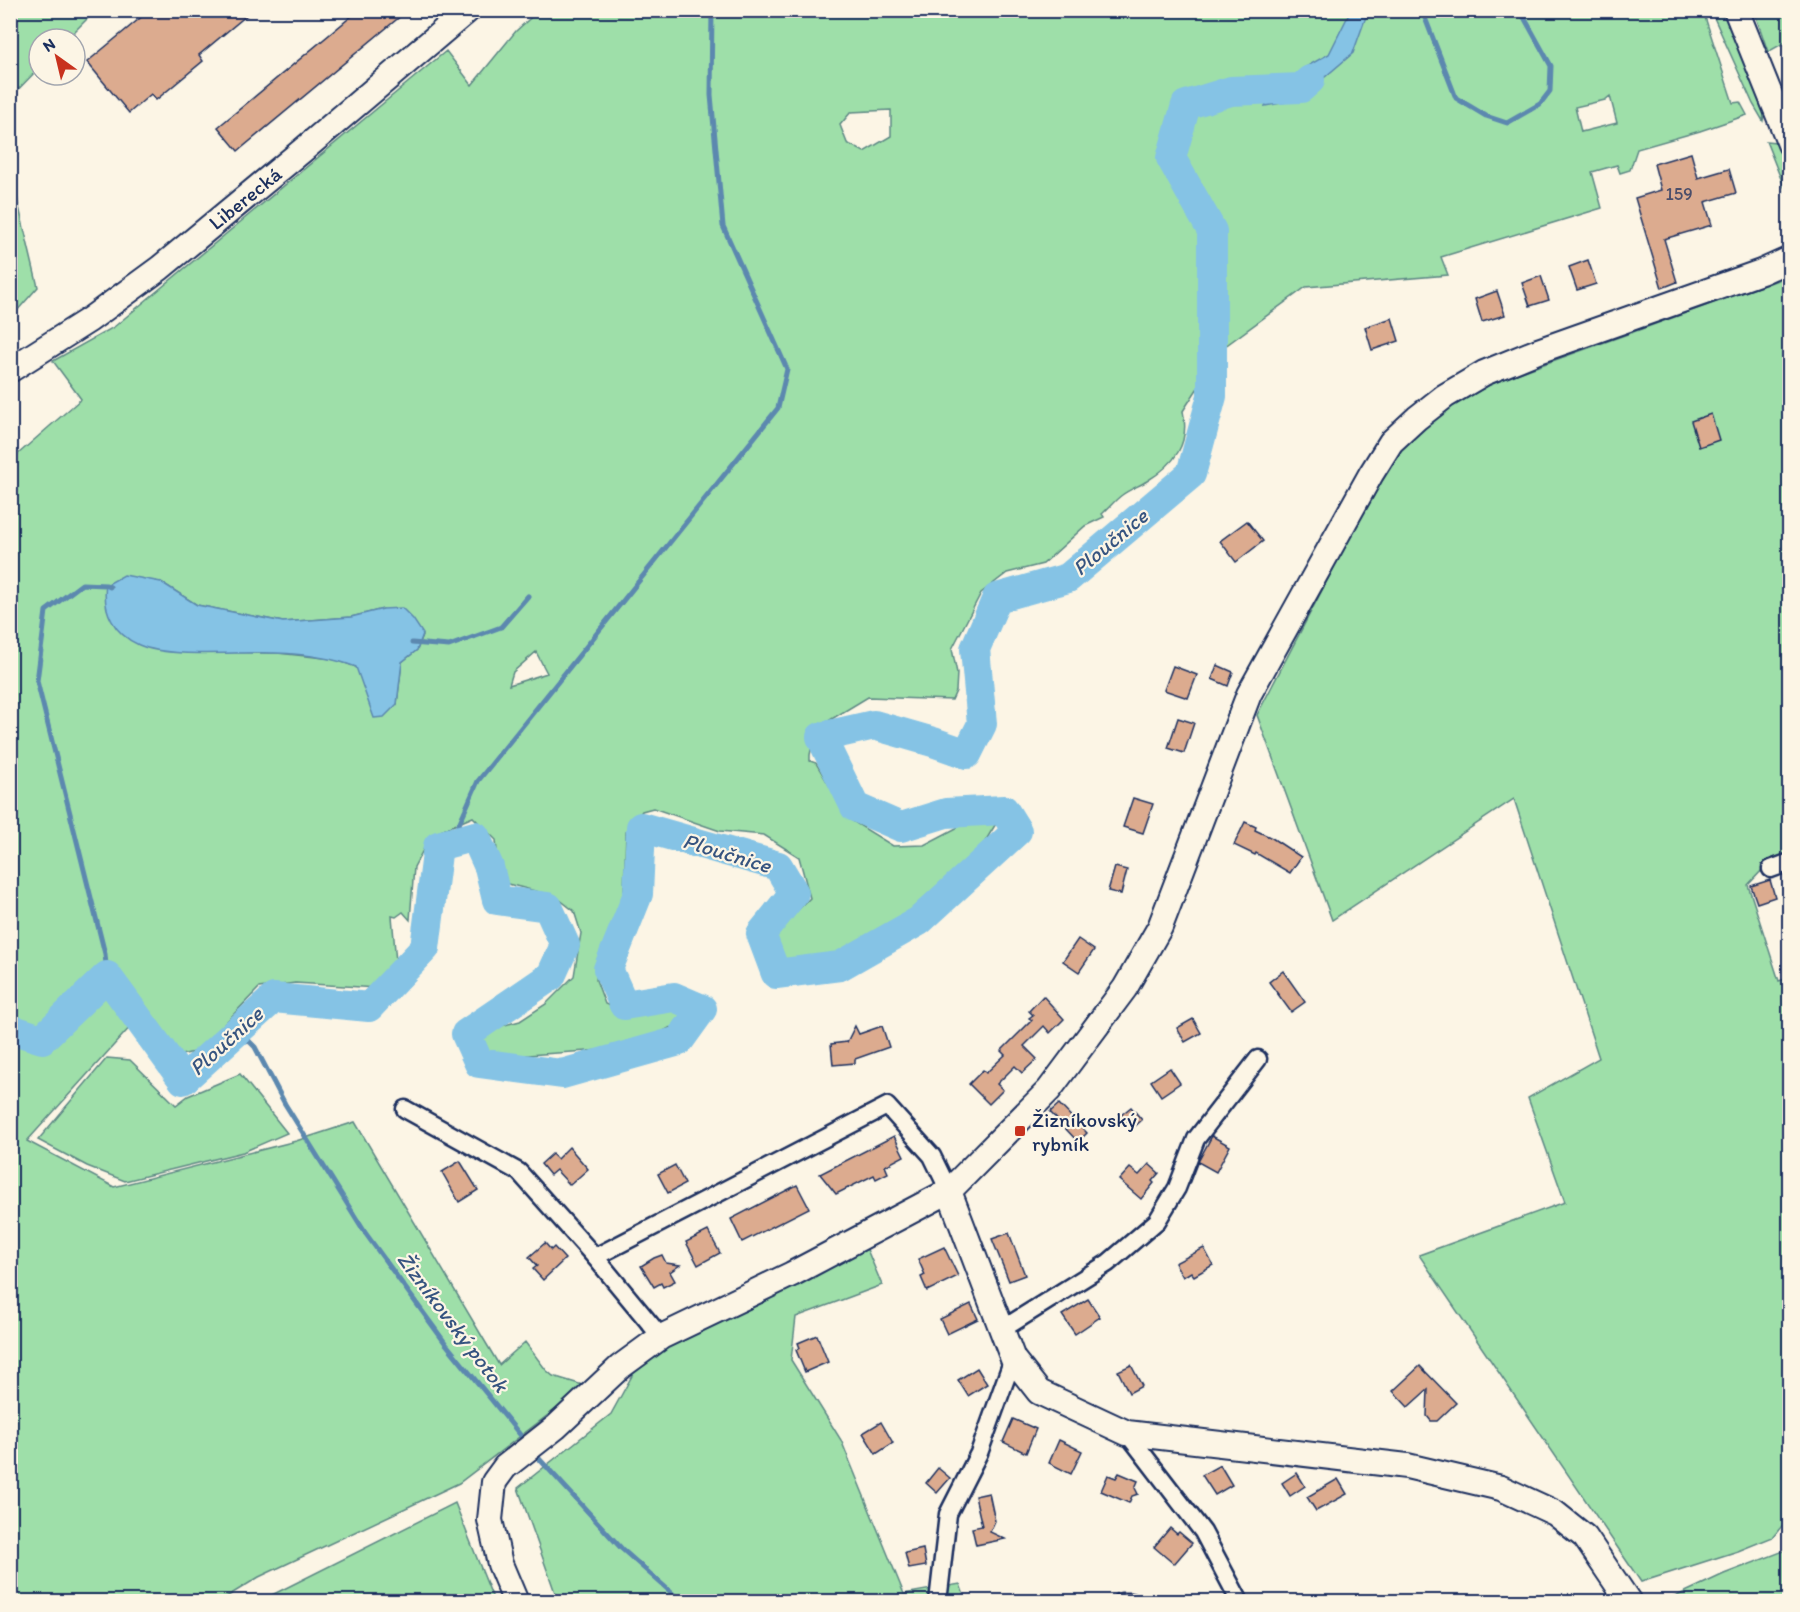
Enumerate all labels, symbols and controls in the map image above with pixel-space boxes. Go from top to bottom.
north arrow [27,27,87,87]
text: N [39,34,59,56]
street label: Liberecká [203,161,287,235]
house number: 159 [1665,183,1693,205]
water label: Ploučnice [1067,502,1154,581]
water label: Ploučnice [680,827,776,880]
water label: Ploučnice [183,1000,270,1081]
place label: Žizníkovský rybník [1032,1107,1137,1156]
marker: Žizníkovský rybník [1013,1124,1027,1138]
water label: Žizníkovský potok [391,1247,515,1399]

